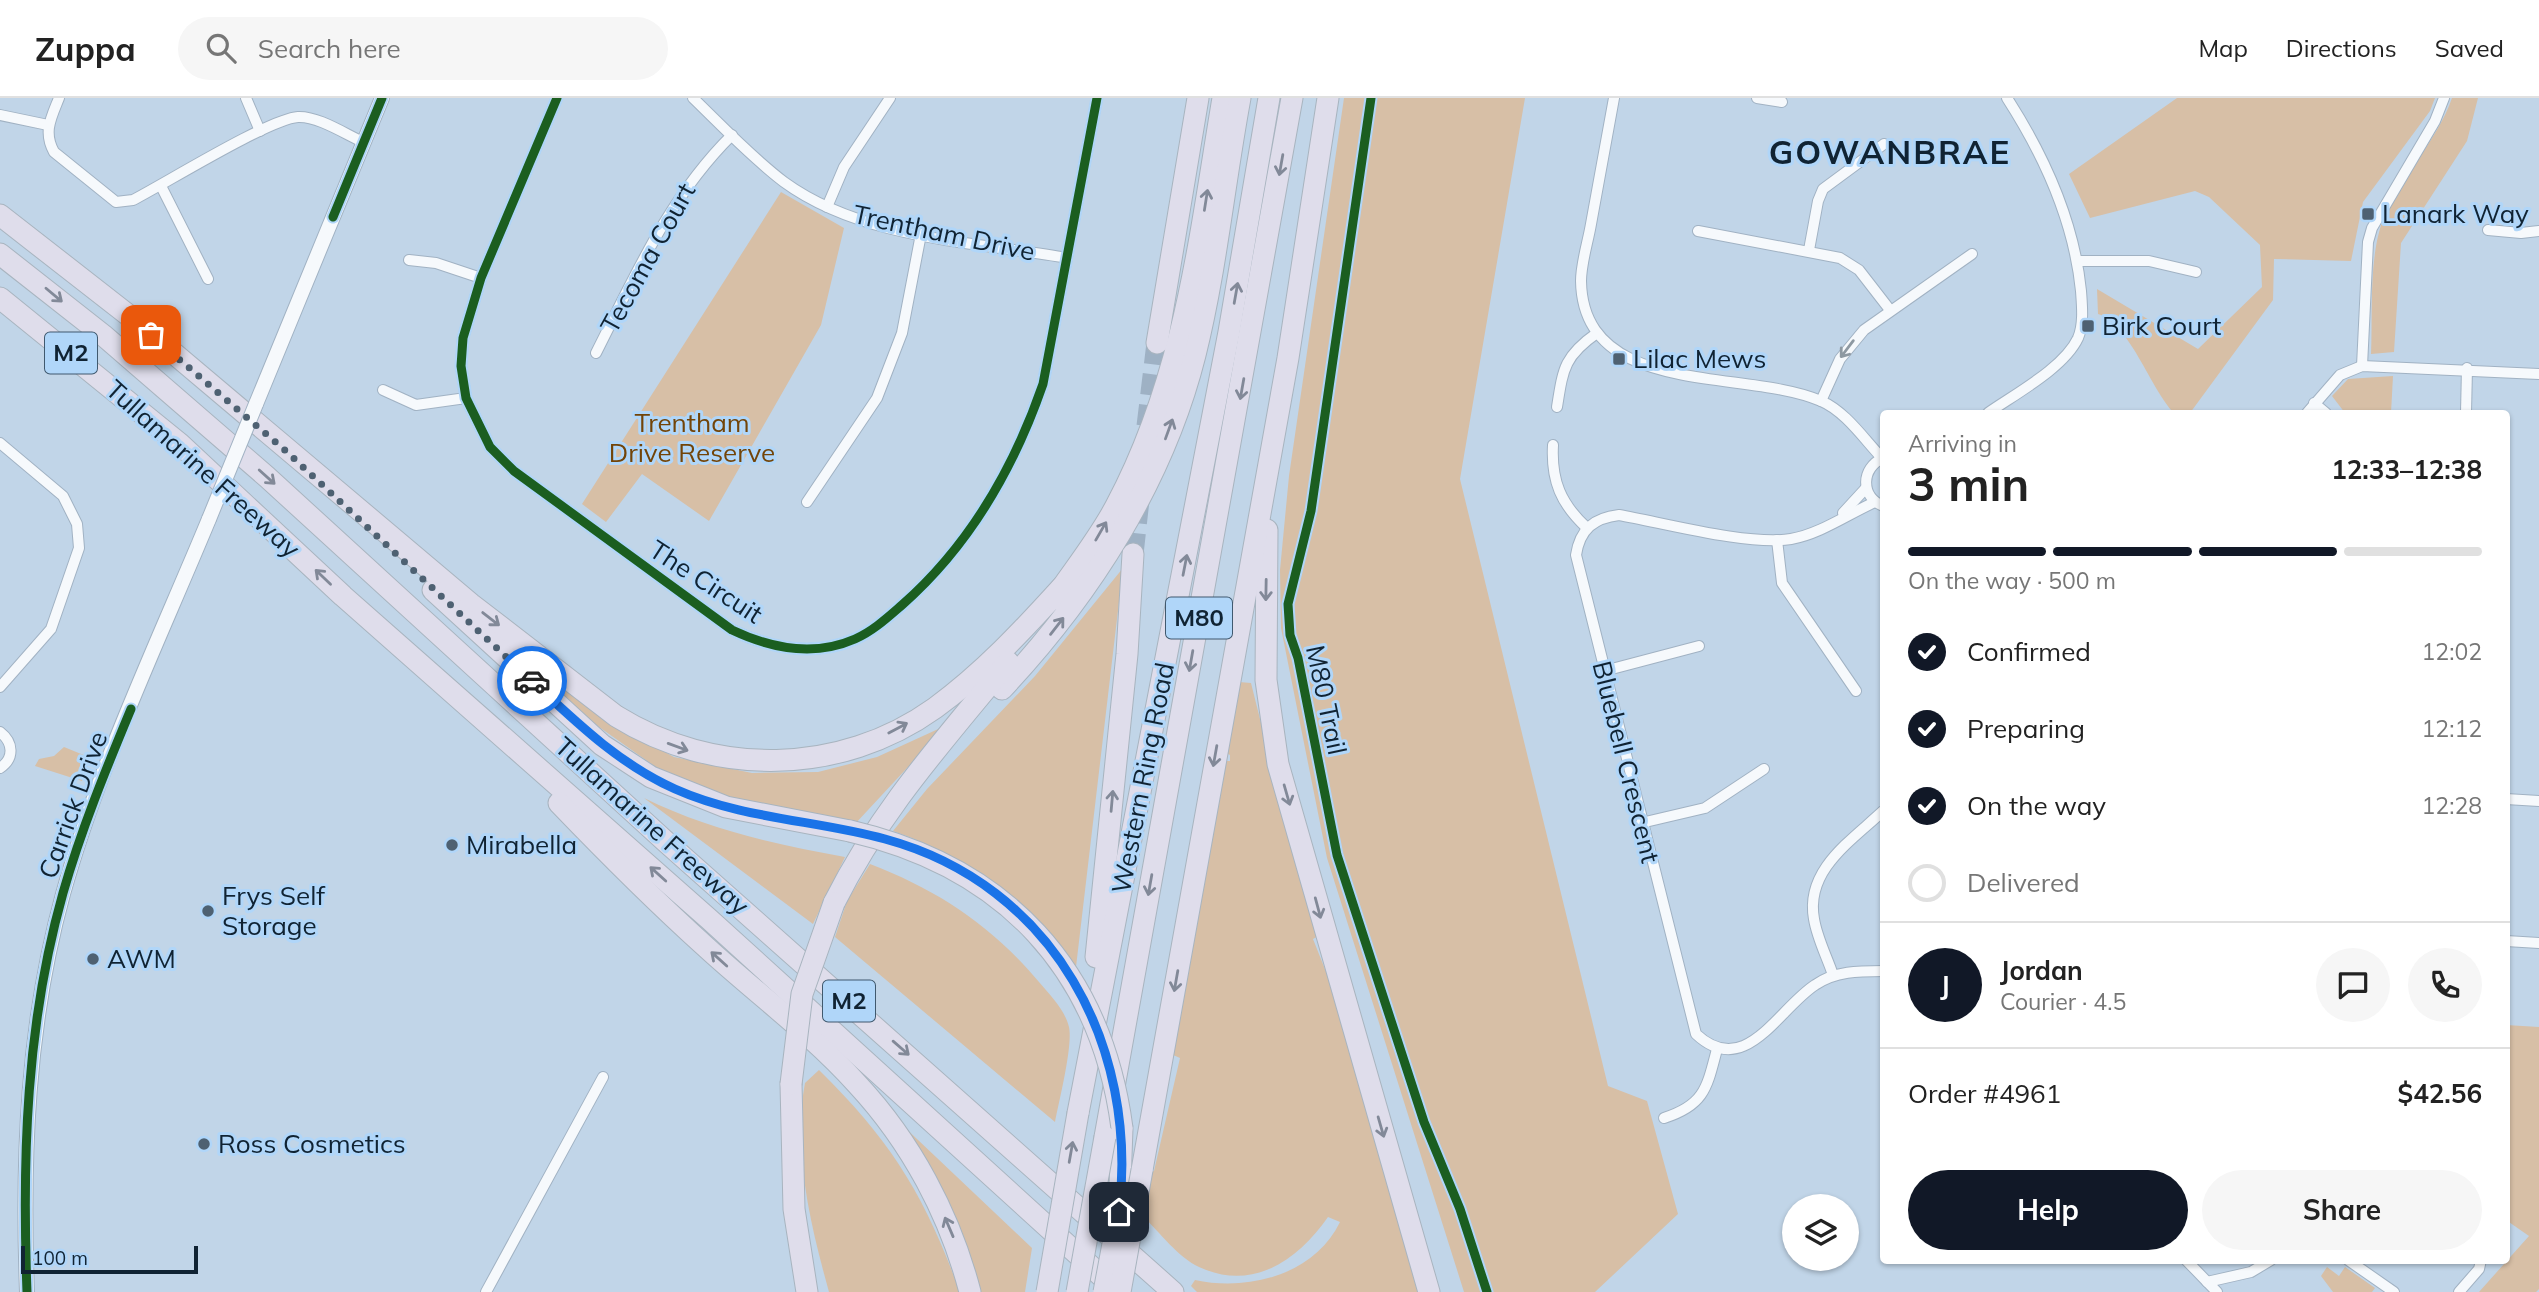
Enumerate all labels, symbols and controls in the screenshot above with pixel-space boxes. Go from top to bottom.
search box [178,17,668,80]
text: Zuppa [35,28,136,69]
icon: search [202,29,240,67]
text: Search here [258,32,401,65]
text: Map [2198,33,2248,63]
text: Directions [2286,33,2397,63]
text: Saved [2435,33,2504,63]
district label: GOWANBRAE [1769,131,2011,172]
one-way arrow [1274,153,1287,176]
street label: Tecoma Court [593,177,702,339]
one-way arrow [1200,189,1213,212]
street label: Trentham Drive [850,197,1038,268]
place label: Lanark Way [2382,197,2529,230]
marker: Lanark Way [2360,206,2376,222]
one-way arrow [1230,282,1243,305]
one-way arrow [45,287,63,303]
pin [121,305,181,365]
place label: Birk Court [2102,309,2221,342]
icon: bag [132,316,170,354]
marker: Birk Court [2080,318,2096,334]
road number: M2 [45,332,97,374]
one-way arrow [1840,339,1855,358]
place label: Lilac Mews [1633,342,1766,375]
marker: Lilac Mews [1611,351,1627,367]
street label: Tullamarine Freeway [99,373,308,565]
one-way arrow [1235,377,1248,400]
park label: Trentham Drive Reserve [609,406,775,469]
one-way arrow [1163,418,1176,440]
text: Arriving in [1908,429,2017,458]
text: 12:33–12:38 [2331,453,2482,486]
text: 3 min [1908,455,2029,513]
one-way arrow [258,469,276,485]
one-way arrow [1094,522,1108,542]
street label: The Circuit [643,533,769,630]
one-way arrow [1178,554,1192,577]
text: On the way · 500 m [1908,566,2116,595]
one-way arrow [315,568,332,585]
one-way arrow [1259,578,1273,601]
road number: M80 [1166,598,1232,638]
one-way arrow [481,612,499,627]
one-way arrow [1050,617,1065,635]
icon: check [1908,633,1946,671]
text: Confirmed [1967,635,2091,668]
text: 12:02 [2422,637,2482,666]
street label: M80 Trail [1299,642,1354,758]
courier [497,646,567,716]
one-way arrow [1184,649,1197,672]
street label: Bluebell Crescent [1585,657,1668,866]
street label: Western Ring Road [1104,660,1181,896]
icon: car [513,662,551,700]
icon: check [1908,710,1946,748]
text: Preparing [1967,712,2085,745]
text: 12:12 [2422,714,2482,743]
one-way arrow [887,721,908,735]
street label: Carrick Drive [31,727,114,883]
street label: Tullamarine Freeway [548,730,757,922]
one-way arrow [666,741,688,754]
one-way arrow [1208,744,1221,767]
one-way arrow [1281,783,1294,806]
icon: check [1908,787,1946,825]
text: On the way [1967,789,2106,822]
one-way arrow [1106,790,1119,813]
text: 12:28 [2422,791,2482,820]
place label: Mirabella [466,828,577,861]
marker: Mirabella [444,837,460,853]
one-way arrow [649,866,667,882]
text: Delivered [1967,866,2080,899]
one-way arrow [1143,873,1156,896]
place label: Frys Self Storage [222,879,326,942]
one-way arrow [1313,897,1326,919]
marker: Frys Self Storage [200,903,216,919]
place label: AWM [107,942,176,975]
button: chat [2316,948,2390,1022]
button: phone [2408,948,2482,1022]
marker: AWM [85,951,101,967]
one-way arrow [711,951,728,968]
text: Jordan [2000,954,2083,987]
one-way arrow [1168,969,1182,992]
text: J [1940,969,1950,1002]
road number: M2 [823,980,875,1021]
text: Courier · 4.5 [2000,987,2126,1016]
one-way arrow [892,1039,909,1056]
text: Order #4961 [1908,1077,2061,1110]
text: $42.56 [2398,1077,2482,1110]
one-way arrow [1375,1115,1388,1137]
place label: Ross Cosmetics [218,1127,406,1160]
marker: Ross Cosmetics [196,1136,212,1152]
one-way arrow [1065,1141,1078,1164]
button: Help [1908,1170,2188,1250]
button: Share [2202,1170,2482,1250]
pin [1089,1182,1149,1242]
icon: home [1100,1193,1138,1231]
map controls [1782,1194,1859,1271]
button: layers [1782,1194,1859,1271]
one-way arrow [942,1217,955,1238]
scale bar [21,1243,198,1275]
text: 100 m [32,1246,88,1270]

